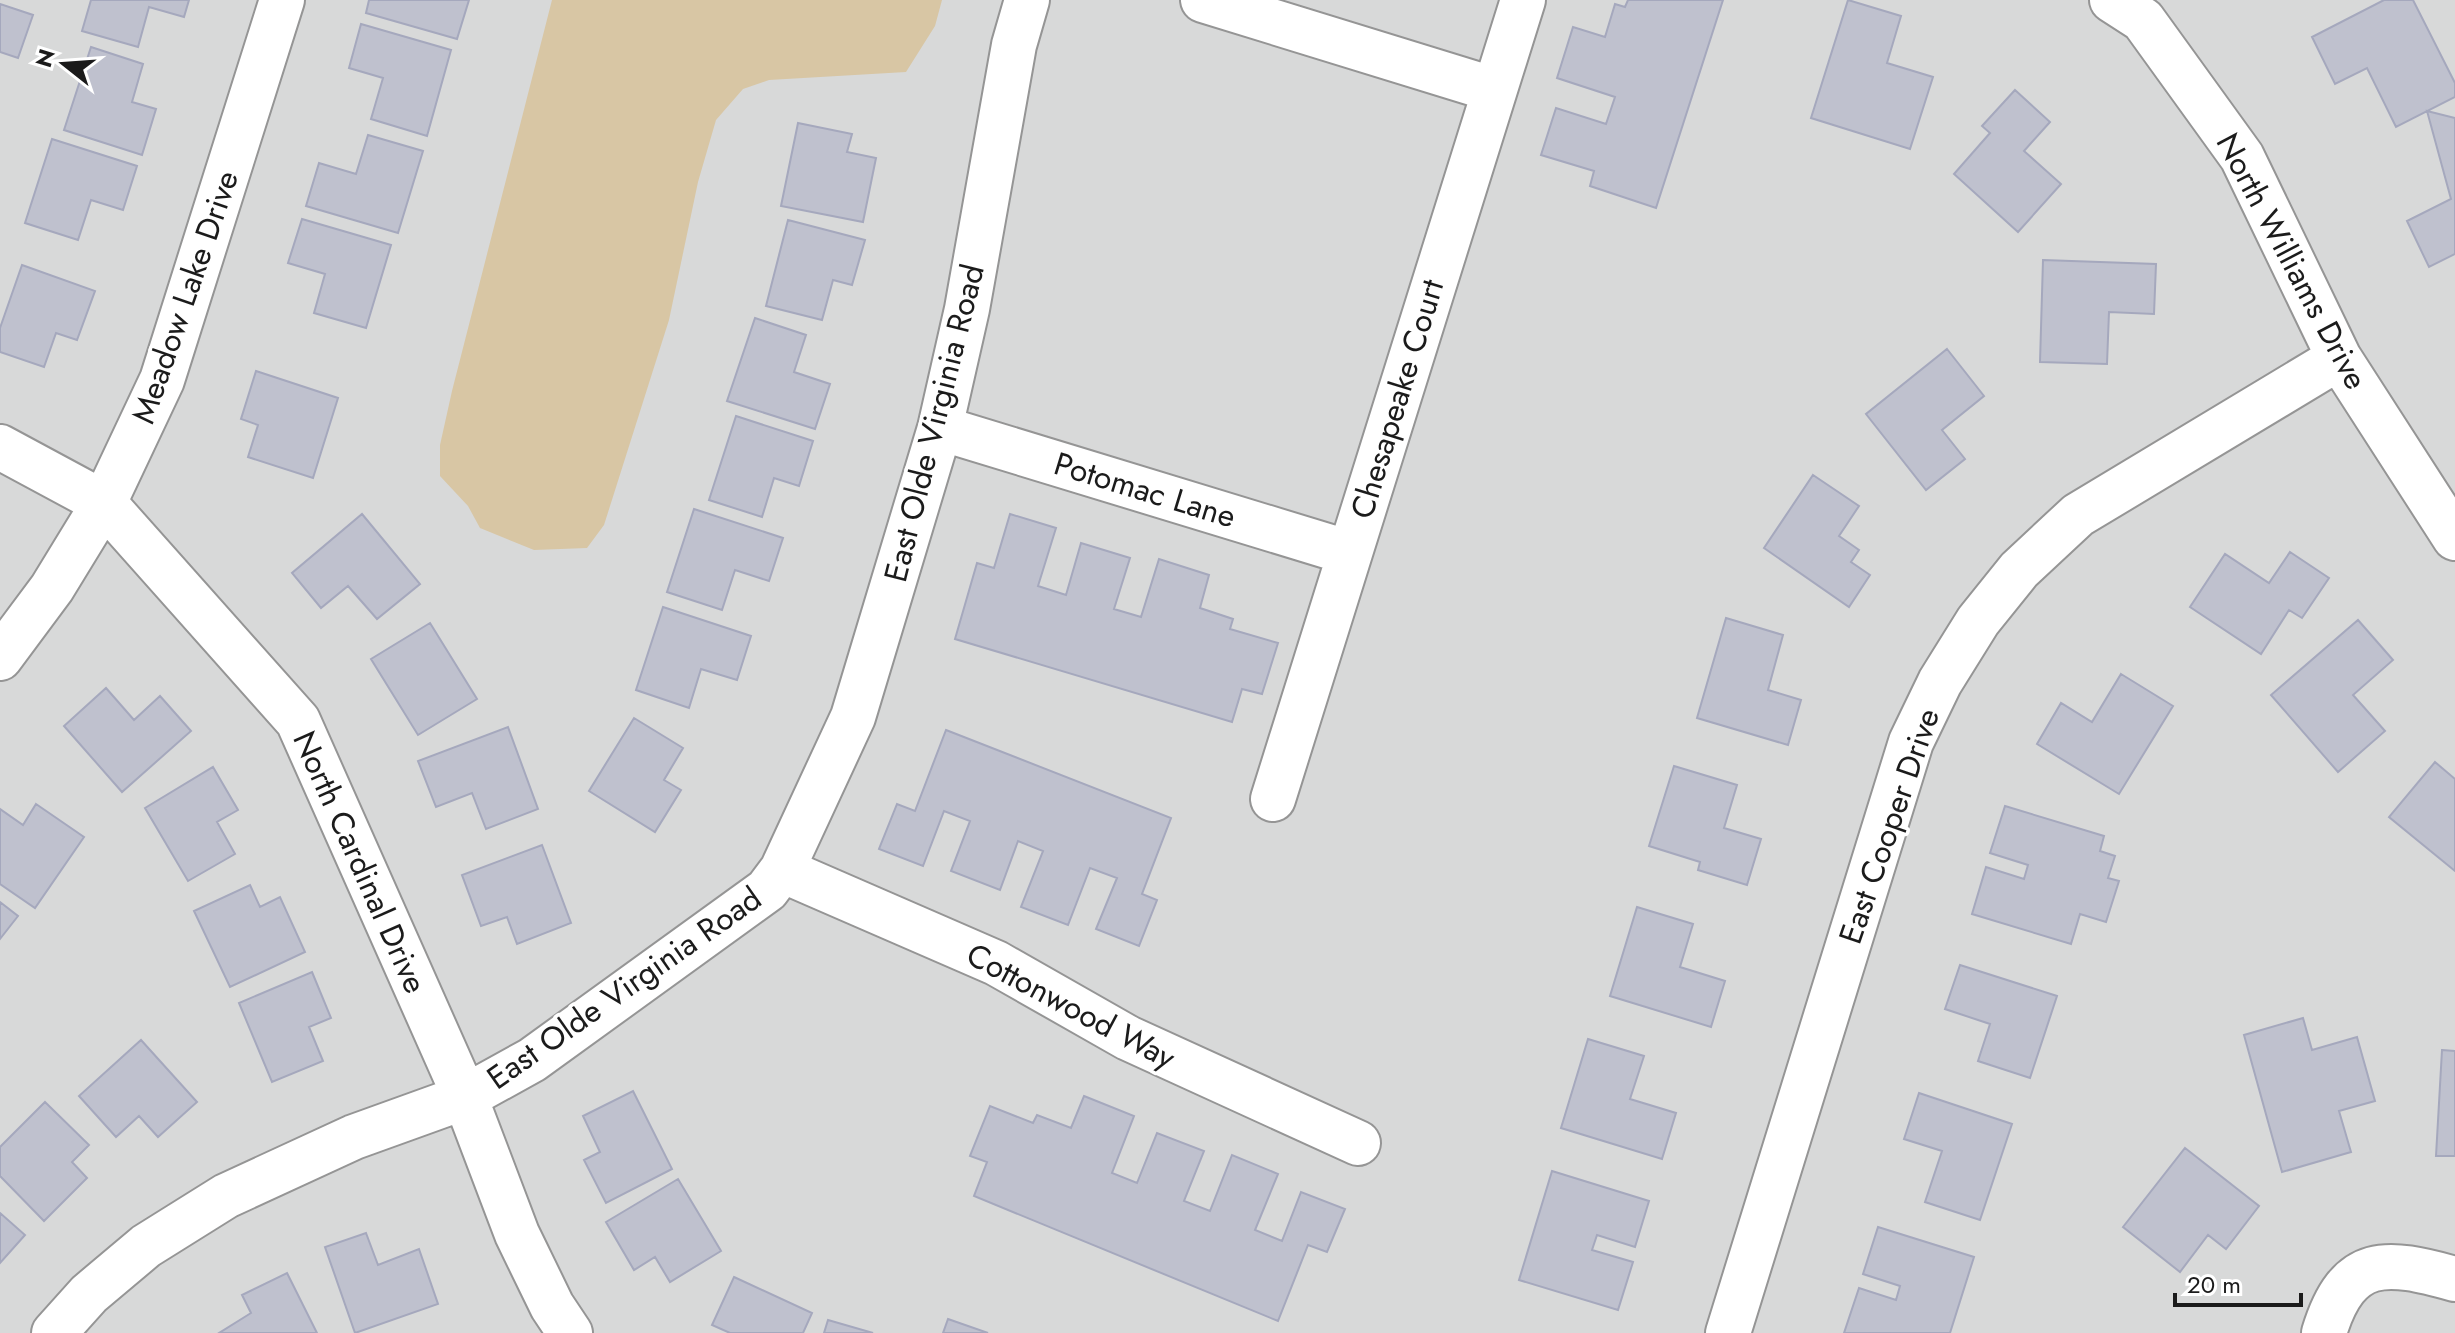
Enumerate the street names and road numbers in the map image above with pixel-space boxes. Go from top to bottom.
street label: North Williams Drive [2205,125,2379,397]
street label: Meadow Lake Drive [120,164,250,430]
street label: East Olde Virginia Road [872,259,996,587]
street label: Chesapeake Court [1339,273,1455,524]
street label: Potomac Lane [1049,441,1241,539]
street label: East Cooper Drive [1827,702,1951,950]
street label: North Cardinal Drive [282,724,438,1000]
street label: East Olde Virginia Road [477,876,771,1100]
street label: Cottonwood Way [958,932,1184,1081]

